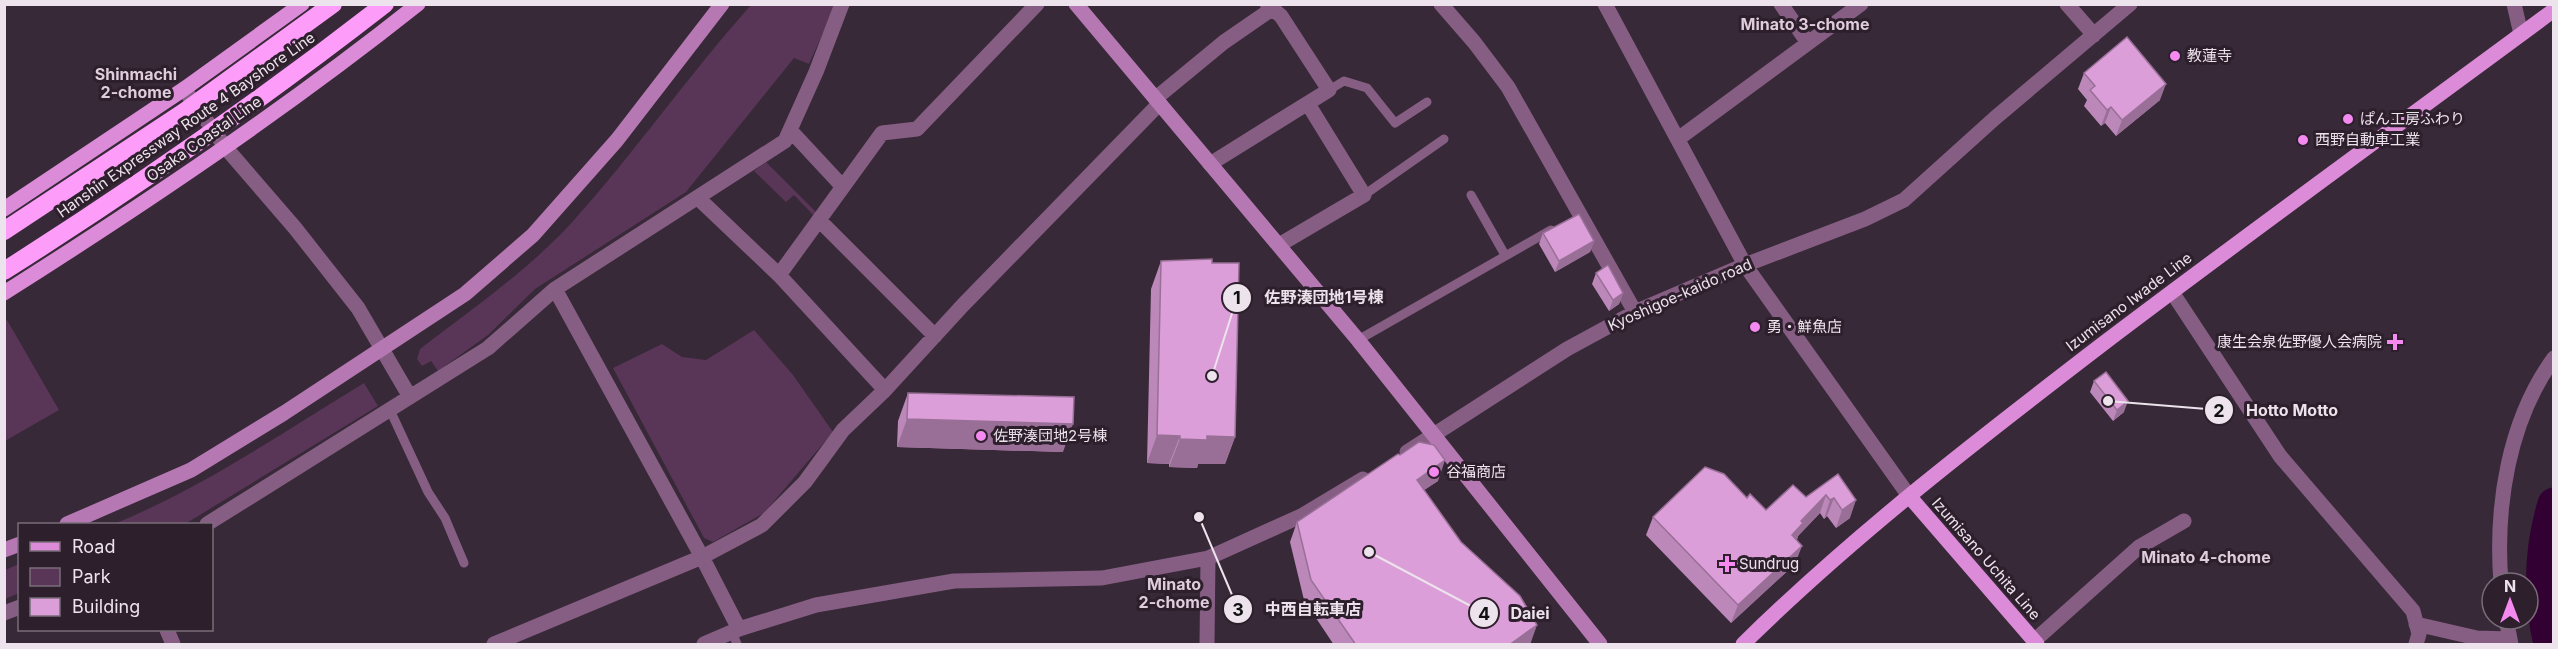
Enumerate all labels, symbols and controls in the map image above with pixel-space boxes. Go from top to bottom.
district label: Minato 3-chome [1741,14,1869,34]
street label: Hanshin Expressway Route 4 Bayshore Line [53,28,318,221]
place label: 教蓮寺 [2187,46,2232,65]
marker: 教蓮寺 [2168,49,2182,63]
district label: Shinmachi 2-chome [95,64,177,102]
street label: Osaka Coastal Line [143,92,265,185]
place label: ぱん工房ふわり [2360,109,2465,128]
marker: ぱん工房ふわり [2341,112,2355,126]
place label: 西野自動車工業 [2315,130,2420,149]
marker: 西野自動車工業 [2296,133,2310,147]
street label: Izumisano Iwade Line [2062,248,2195,355]
street label: Kyoshigoe-kaido road [1605,254,1755,335]
callout: 佐野湊団地1号棟 [1222,281,1395,315]
text: 1 [1233,287,1241,308]
text: 佐野湊団地1号棟 [1264,287,1383,307]
place label: 勇・鮮魚店 [1767,317,1842,336]
marker: 勇・鮮魚店 [1748,320,1762,334]
place label: 康生会泉佐野優人会病院 [2217,332,2382,351]
marker: 康生会泉佐野優人会病院 [2386,333,2404,351]
callout: Hotto Motto [2204,393,2350,427]
text: 2 [2213,400,2225,421]
text: Hotto Motto [2246,400,2338,420]
place label: 佐野湊団地2号棟 [993,426,1107,445]
marker: 佐野湊団地2号棟 [974,429,988,443]
place label: 谷福商店 [1446,462,1506,481]
marker: 谷福商店 [1427,465,1441,479]
street label: Izumisano Uchita Line [1928,494,2045,624]
legend [18,523,213,631]
text: Road [72,536,115,557]
district label: Minato 4-chome [2141,547,2271,567]
place label: Sundrug [1739,554,1799,573]
marker: Sundrug [1720,557,1734,571]
text: Park [72,566,111,587]
north arrow [2480,571,2540,631]
district label: Minato 2-chome [1139,574,1209,612]
text: N [2504,576,2516,596]
callout: 中西自転車店 [1223,592,1373,626]
text: Building [72,596,140,617]
callout: Daiei [1469,596,1562,630]
text: 3 [1232,599,1244,620]
text: 中西自転車店 [1265,599,1361,619]
text: 4 [1478,603,1490,624]
text: Daiei [1510,603,1550,623]

